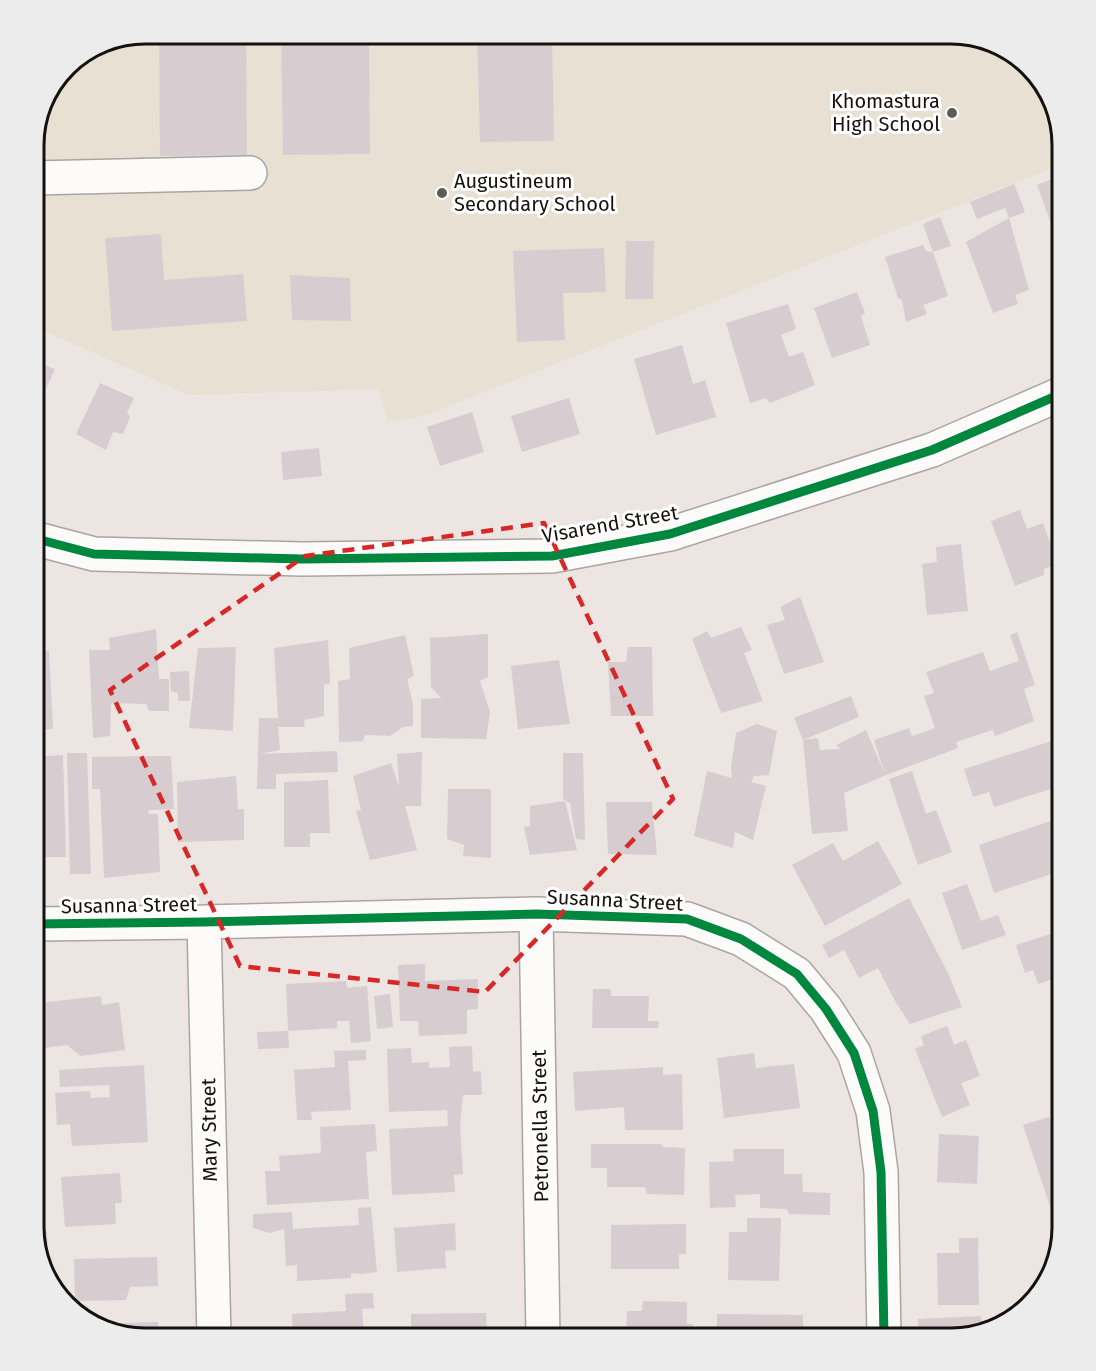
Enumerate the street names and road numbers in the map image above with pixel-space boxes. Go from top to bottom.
street label: Visarend Street [540,500,681,548]
street label: Susanna Street [546,884,685,916]
street label: Susanna Street [61,892,198,918]
street label: Petronella Street [527,1049,553,1203]
street label: Mary Street [196,1077,222,1182]

